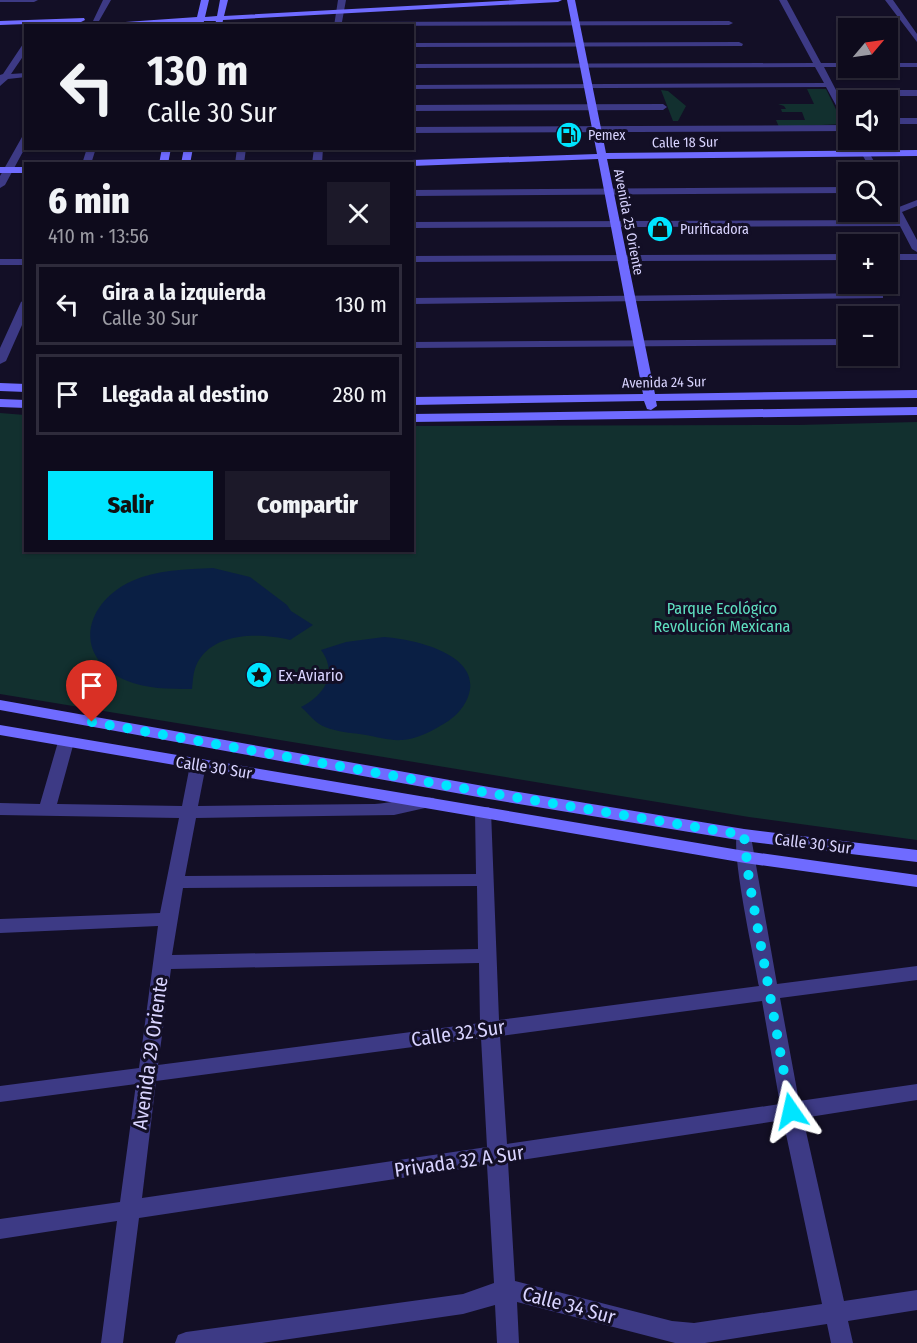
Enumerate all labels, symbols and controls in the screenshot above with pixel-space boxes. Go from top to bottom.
north arrow [838,18,898,78]
map controls [838,18,898,366]
text: 130 m [147,46,248,96]
icon: left [48,48,126,126]
button: sound [838,90,898,150]
text: Calle 30 Sur [147,97,277,129]
fuel station icon: Pemex [554,120,584,150]
place label: Pemex [588,127,626,144]
street label: Calle 18 Sur [652,133,718,152]
button: search [838,162,898,222]
street label: Avenida 25 Oriente [610,168,647,277]
text: 6 min [48,179,130,223]
button: close [327,182,390,245]
shop icon: Purificadora [645,214,675,244]
place label: Purificadora [680,221,749,238]
text: 410 m · 13:56 [48,224,149,248]
button: + [838,234,898,294]
text: Gira a la izquierda [102,279,266,306]
icon: left [51,288,84,321]
text: 130 m [335,291,387,318]
text: Calle 30 Sur [102,306,198,330]
button: − [838,306,898,366]
street label: Avenida 24 Sur [622,373,706,392]
icon: arrive [51,378,84,411]
text: Llegada al destino [102,381,269,408]
text: 280 m [333,381,387,408]
button: Salir [48,471,213,540]
button: Compartir [225,471,390,540]
park label: Parque Ecológico Revolución Mexicana [654,599,791,636]
pin [66,660,117,722]
place icon: Ex-Aviario [244,660,274,690]
place label: Ex-Aviario [278,666,343,685]
icon: arrive [75,669,108,702]
street label: Calle 30 Sur [174,752,254,783]
street label: Calle 30 Sur [774,829,853,858]
street label: Avenida 29 Oriente [127,975,173,1131]
street label: Calle 32 Sur [410,1015,506,1051]
position arrow [759,1079,823,1143]
street label: Privada 32 A Sur [393,1140,525,1182]
street label: Calle 34 Sur [520,1281,618,1329]

